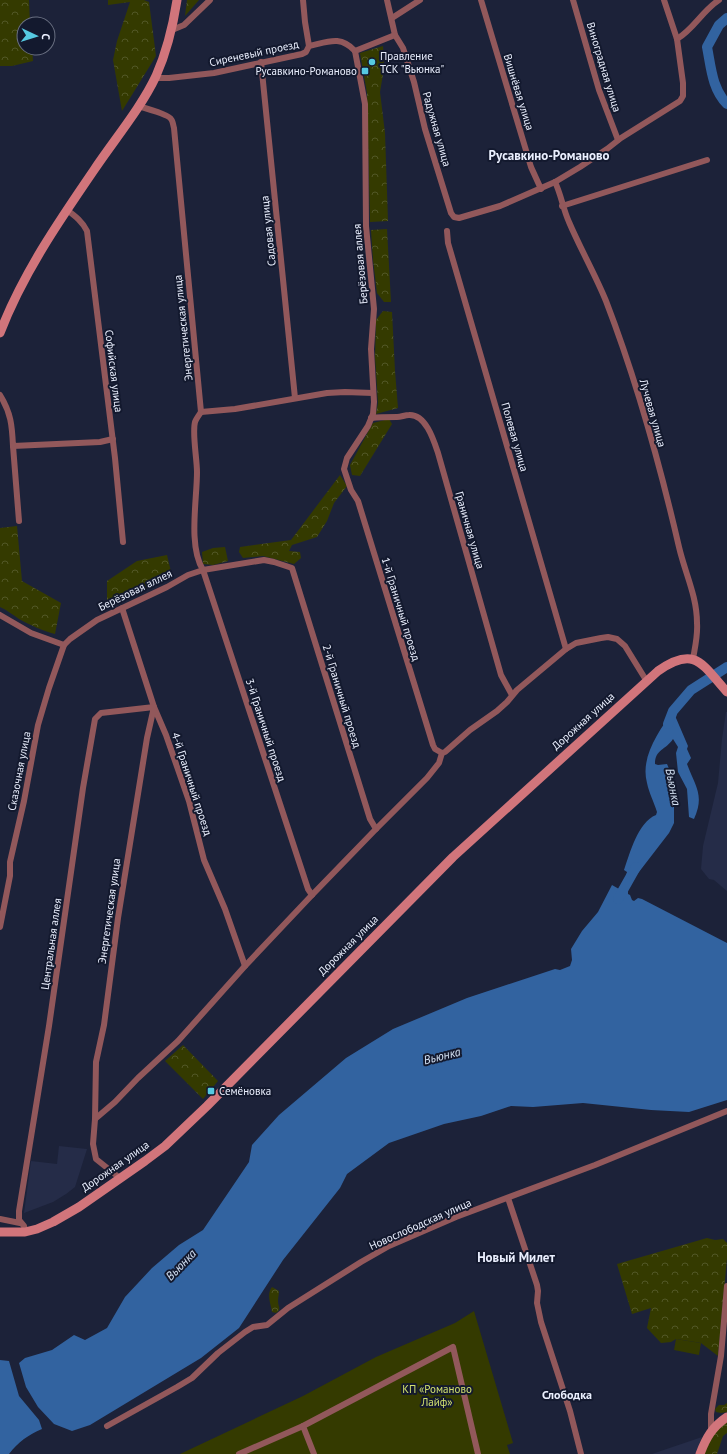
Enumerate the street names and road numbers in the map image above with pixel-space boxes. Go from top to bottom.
street label: Виноградная улица [584,20,624,114]
street label: Сиреневый проезд [208,37,300,69]
street label: Вишнёвая улица [501,52,537,132]
street label: Радужная улица [420,90,454,168]
street label: Садовая улица [257,195,279,267]
street label: Берёзовая аллея [350,223,370,305]
street label: Энергетическая улица [170,274,196,382]
street label: Софийская улица [102,329,126,413]
street label: Лучевая улица [636,376,669,449]
street label: Полевая улица [498,401,532,473]
street label: Граничная улица [452,490,488,570]
street label: 1-й Граничный проезд [379,556,423,663]
street label: Берёзовая аллея [96,566,174,614]
street label: 2-й Граничный проезд [320,643,364,750]
street label: 3-й Граничный проезд [243,677,289,783]
street label: Дорожная улица [549,689,617,753]
street label: Сказочная улица [4,730,34,812]
street label: 4-й Граничный проезд [169,731,215,837]
street label: Энергетическая улица [95,857,123,965]
street label: Центральная аллея [38,897,64,991]
street label: Дорожная улица [315,912,381,978]
street label: Дорожная улица [78,1137,152,1195]
street label: Новослободская улица [367,1195,473,1253]

